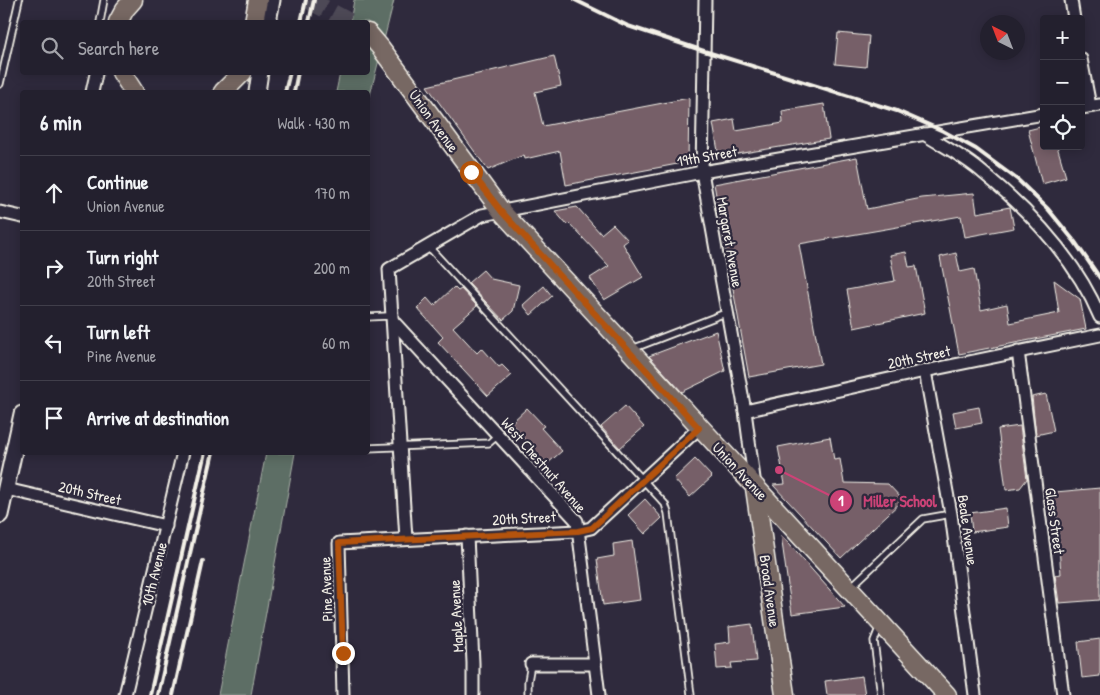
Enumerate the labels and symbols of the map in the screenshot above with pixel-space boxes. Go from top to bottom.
north arrow [980,15,1025,60]
street label: Union Avenue [404,85,464,157]
street label: 19th Street [675,140,740,172]
route start [460,161,483,184]
street label: Margaret Avenue [712,195,748,289]
street label: 20th Street [886,340,953,374]
street label: West Chestnut Avenue [497,413,591,517]
street label: Union Avenue [708,437,772,505]
street label: 20th Street [57,476,124,511]
callout: Miller School [828,486,947,517]
street label: Glass Street [1040,486,1070,556]
text: 1 [838,490,844,511]
text: Miller School [863,490,938,512]
street label: Beale Avenue [953,493,983,567]
street label: 20th Street [492,506,557,530]
street label: 10th Avenue [136,540,172,608]
street label: Broad Avenue [755,554,785,628]
street label: Pine Avenue [314,556,338,622]
street label: Maple Avenue [444,579,468,653]
route end [332,642,355,665]

